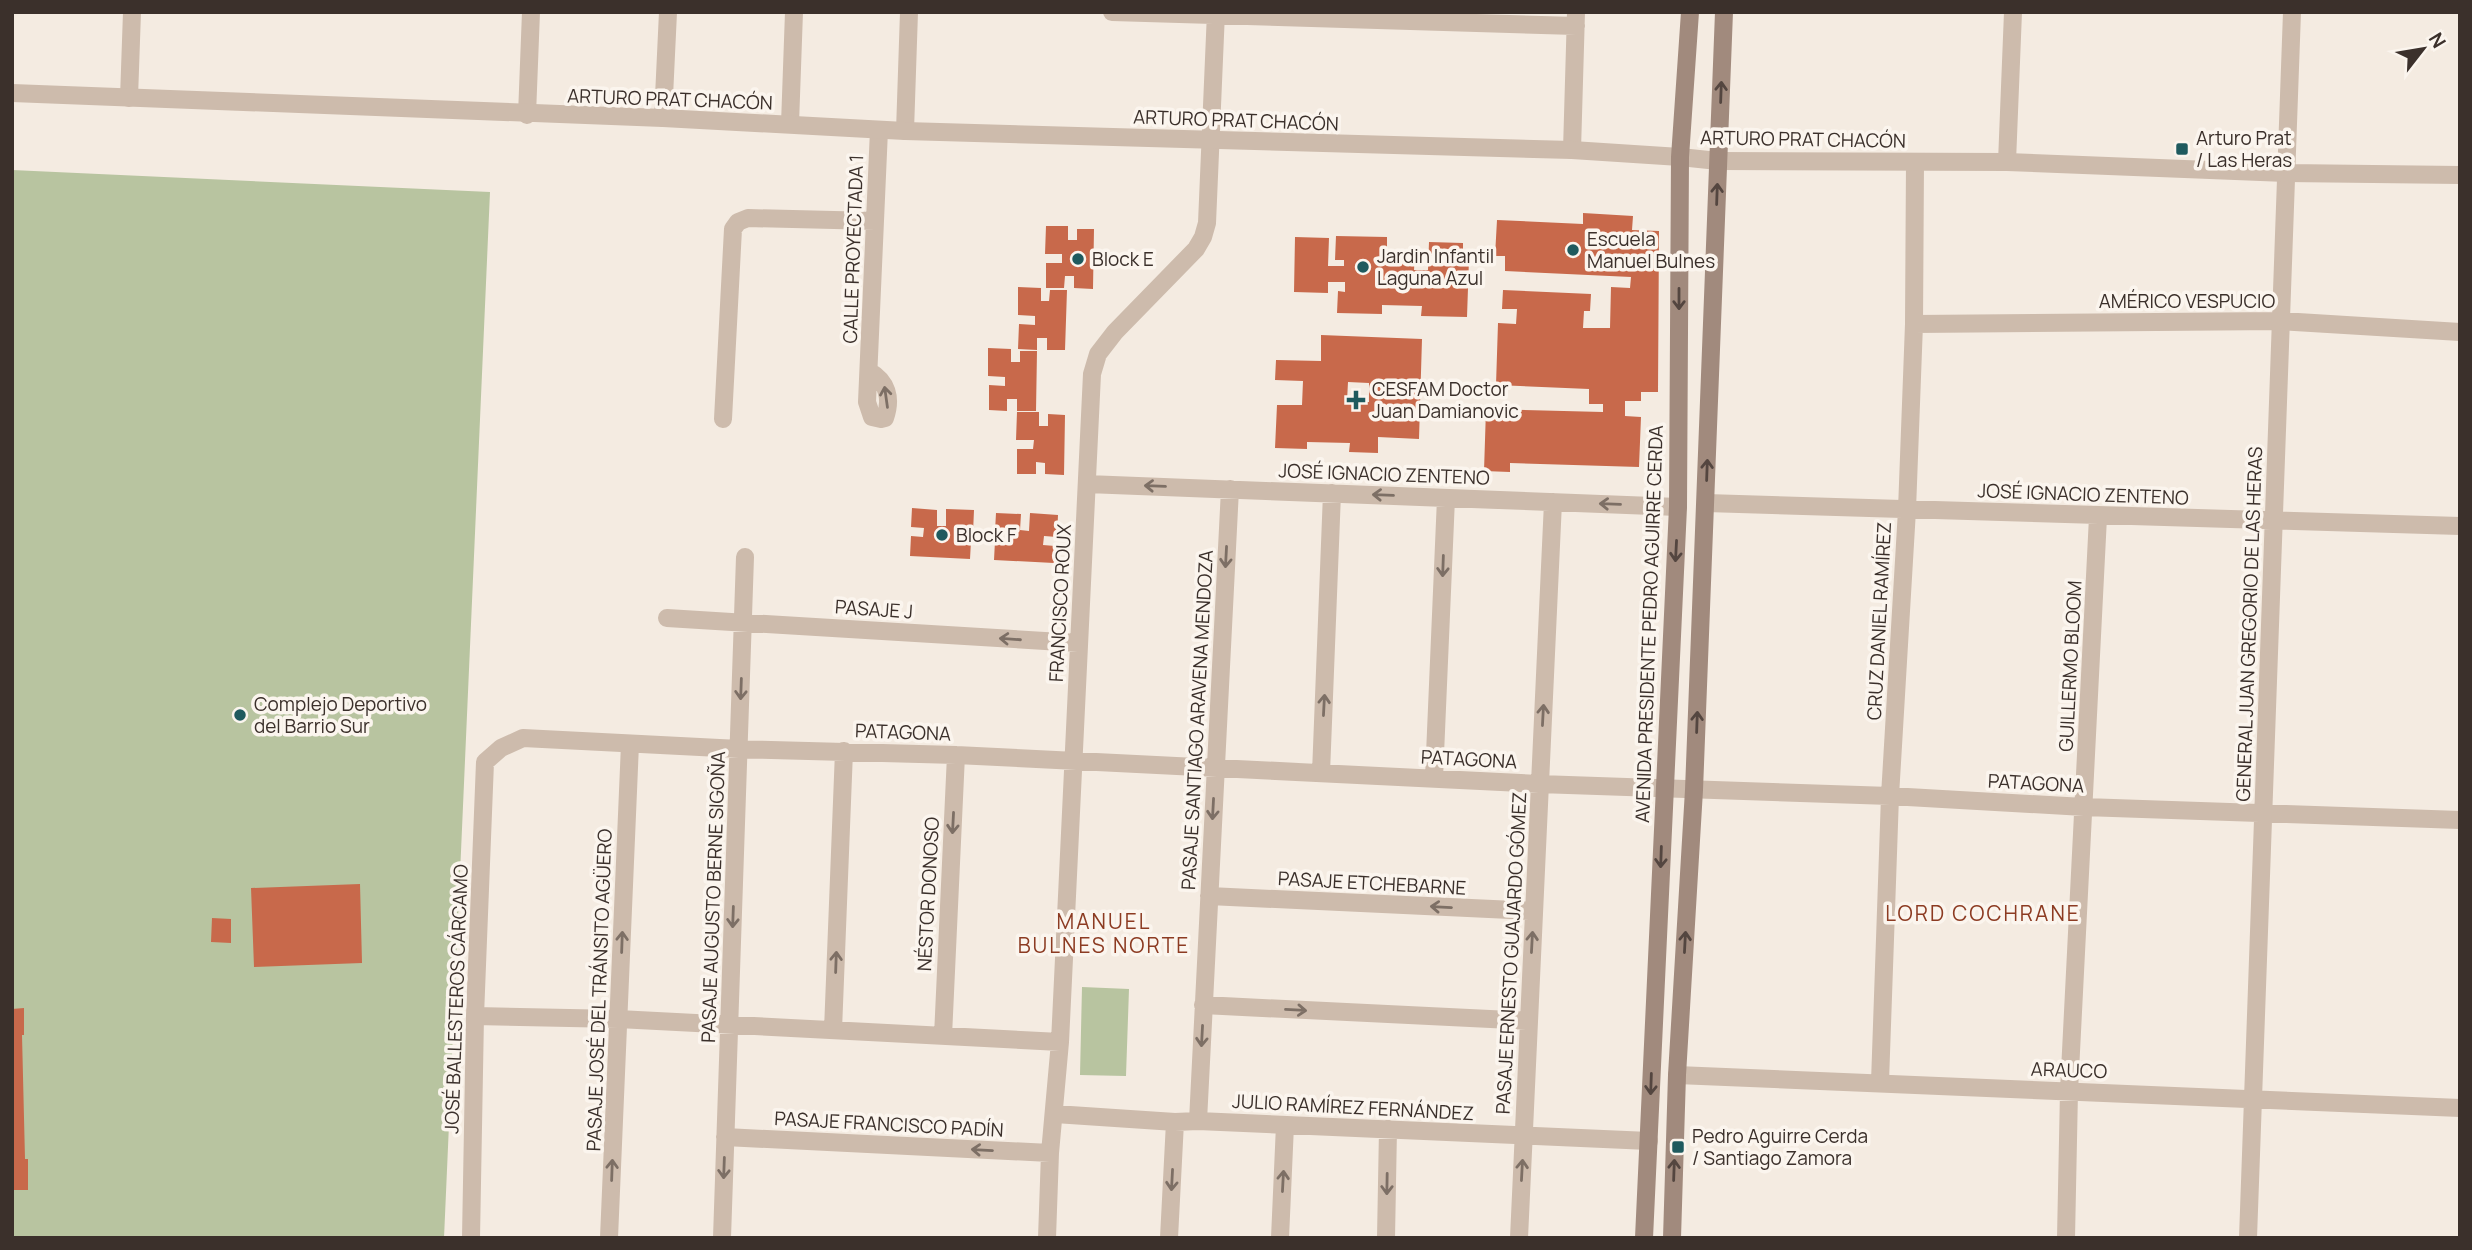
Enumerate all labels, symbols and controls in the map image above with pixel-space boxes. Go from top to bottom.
north arrow [2388,14,2458,84]
text: N [2423,28,2452,53]
one-way arrow [1714,81,1727,104]
street label: ARTURO PRAT CHACÓN [567,82,773,116]
street label: ARTURO PRAT CHACÓN [1133,103,1339,137]
street label: ARTURO PRAT CHACÓN [1700,124,1906,154]
place label: Arturo Prat / Las Heras [2196,125,2292,173]
marker: Arturo Prat / Las Heras [2174,141,2190,157]
street label: CALLE PROYECTADA 1 [837,154,869,344]
one-way arrow [1710,183,1723,206]
place label: Escuela Manuel Bulnes [1587,226,1715,274]
marker: Escuela Manuel Bulnes [1565,242,1581,258]
place label: Jardin Infantil Laguna Azul [1377,243,1494,291]
place label: Block E [1092,246,1154,272]
marker: Block E [1070,251,1086,267]
marker: Jardin Infantil Laguna Azul [1355,259,1371,275]
one-way arrow [1672,287,1686,310]
street label: AMÉRICO VESPUCIO [2099,288,2275,314]
place label: CESFAM Doctor Juan Damianovic [1372,376,1519,424]
one-way arrow [880,386,893,409]
marker: CESFAM Doctor Juan Damianovic [1346,390,1366,410]
street label: AVENIDA PRESIDENTE PEDRO AGUIRRE CERDA [1629,425,1669,823]
street label: GENERAL JUAN GREGORIO DE LAS HERAS [2230,446,2268,802]
street label: JOSÉ IGNACIO ZENTENO [1278,457,1490,491]
one-way arrow [1700,459,1714,482]
street label: JOSÉ IGNACIO ZENTENO [1977,477,2189,511]
one-way arrow [1144,480,1167,493]
one-way arrow [1372,489,1395,502]
one-way arrow [1599,498,1622,511]
street label: CRUZ DANIEL RAMÍREZ [1861,521,1897,721]
place label: Block F [956,522,1017,548]
street label: FRANCISCO ROUX [1043,523,1077,683]
marker: Block F [934,527,950,543]
one-way arrow [1669,539,1682,562]
one-way arrow [1219,546,1232,568]
street label: PASAJE SANTIAGO ARAVENA MENDOZA [1175,549,1219,891]
one-way arrow [1437,554,1450,577]
street label: GUILLERMO BLOOM [2053,580,2087,752]
street label: PASAJE J [834,593,914,625]
one-way arrow [999,632,1022,645]
one-way arrow [734,677,747,700]
place label: Complejo Deportivo del Barrio Sur [254,691,427,739]
one-way arrow [1318,693,1331,716]
one-way arrow [1536,704,1549,727]
marker: Complejo Deportivo del Barrio Sur [232,707,248,723]
one-way arrow [1690,711,1703,734]
street label: PATAGONA [854,717,952,747]
street label: PATAGONA [1420,743,1518,775]
street label: PASAJE AUGUSTO BERNE SIGOÑA [695,751,731,1043]
street label: PATAGONA [1987,767,2085,799]
street label: PASAJE ERNESTO GUAJARDO GÓMEZ [1490,791,1532,1115]
one-way arrow [1206,797,1219,820]
one-way arrow [946,811,959,834]
street label: NÉSTOR DONOSO [911,816,945,972]
street label: PASAJE JOSÉ DEL TRÁNSITO AGÜERO [580,828,618,1152]
one-way arrow [1654,845,1667,868]
street label: JOSÉ BALLESTEROS CÁRCAMO [438,864,474,1134]
street label: PASAJE ETCHEBARNE [1277,865,1467,901]
district label: LORD COCHRANE [1885,899,2081,927]
one-way arrow [1430,900,1453,913]
one-way arrow [727,905,740,928]
district label: MANUEL BULNES NORTE [1018,907,1190,959]
one-way arrow [615,931,628,954]
one-way arrow [1526,931,1539,954]
one-way arrow [1679,932,1692,954]
one-way arrow [829,951,842,974]
one-way arrow [1284,1003,1307,1016]
one-way arrow [1195,1025,1208,1048]
street label: ARAUCO [2030,1056,2108,1084]
one-way arrow [1645,1073,1658,1096]
street label: JULIO RAMÍREZ FERNÁNDEZ [1231,1088,1475,1126]
street label: PASAJE FRANCISCO PADÍN [774,1105,1004,1143]
place label: Pedro Aguirre Cerda / Santiago Zamora [1692,1123,1868,1171]
marker: Pedro Aguirre Cerda / Santiago Zamora [1670,1139,1686,1155]
one-way arrow [971,1143,994,1156]
one-way arrow [718,1157,731,1180]
one-way arrow [1516,1158,1529,1181]
one-way arrow [1668,1158,1681,1181]
one-way arrow [606,1159,619,1181]
one-way arrow [1166,1168,1179,1191]
one-way arrow [1276,1170,1289,1193]
one-way arrow [1380,1172,1394,1195]

